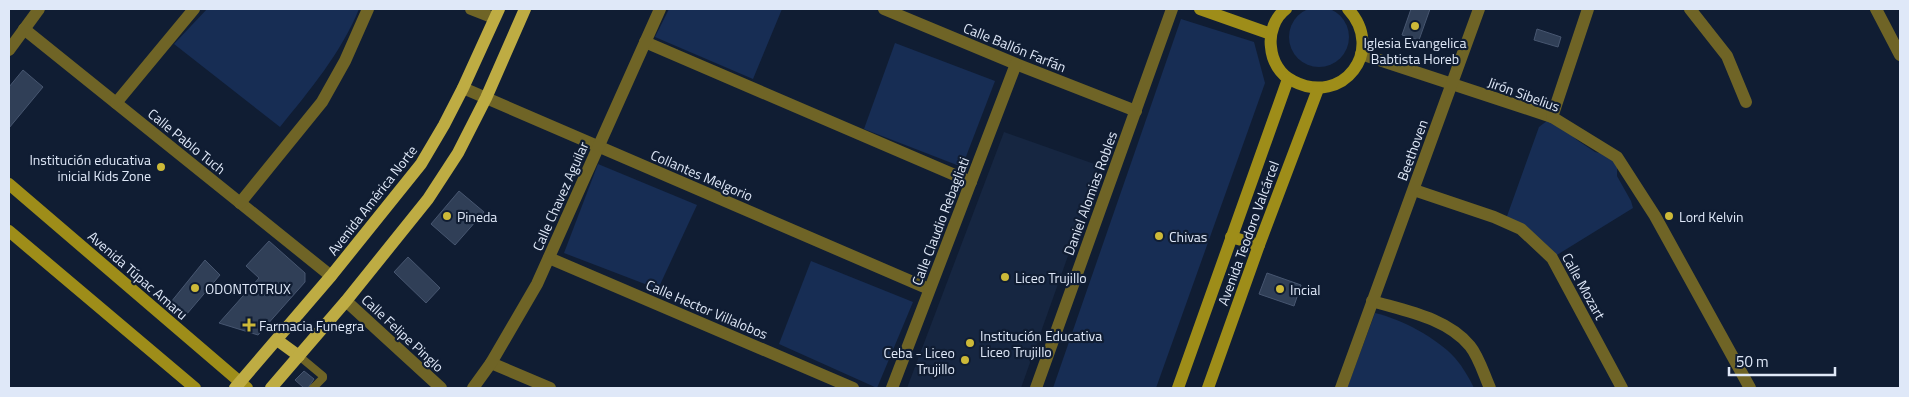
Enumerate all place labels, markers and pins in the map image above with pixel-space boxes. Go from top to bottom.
marker: Iglesia Evangelica Babtista Horeb [1409,20,1421,32]
place label: Iglesia Evangelica Babtista Horeb [1364,32,1466,69]
place label: Institución educativa inicial Kids Zone [29,149,151,186]
marker: Institución educativa inicial Kids Zone [155,161,167,173]
place label: Pineda [457,206,497,227]
place label: Lord Kelvin [1679,206,1744,227]
marker: Pineda [441,210,453,222]
marker: Lord Kelvin [1663,210,1675,222]
place label: Chivas [1169,226,1207,247]
marker: Chivas [1153,230,1165,242]
place label: Liceo Trujillo [1015,267,1087,288]
marker: Liceo Trujillo [999,271,1011,283]
place label: ODONTOTRUX [205,278,291,299]
place label: Incial [1290,279,1320,300]
marker: ODONTOTRUX [189,282,201,294]
marker: Incial [1274,283,1286,295]
place label: Farmacia Funegra [259,315,364,336]
marker: Farmacia Funegra [243,319,255,331]
place label: Institución Educativa Liceo Trujillo [980,325,1102,362]
marker: Institución Educativa Liceo Trujillo [964,337,976,349]
place label: Ceba - Liceo Trujillo [884,342,955,379]
marker: Ceba - Liceo Trujillo [959,354,971,366]

